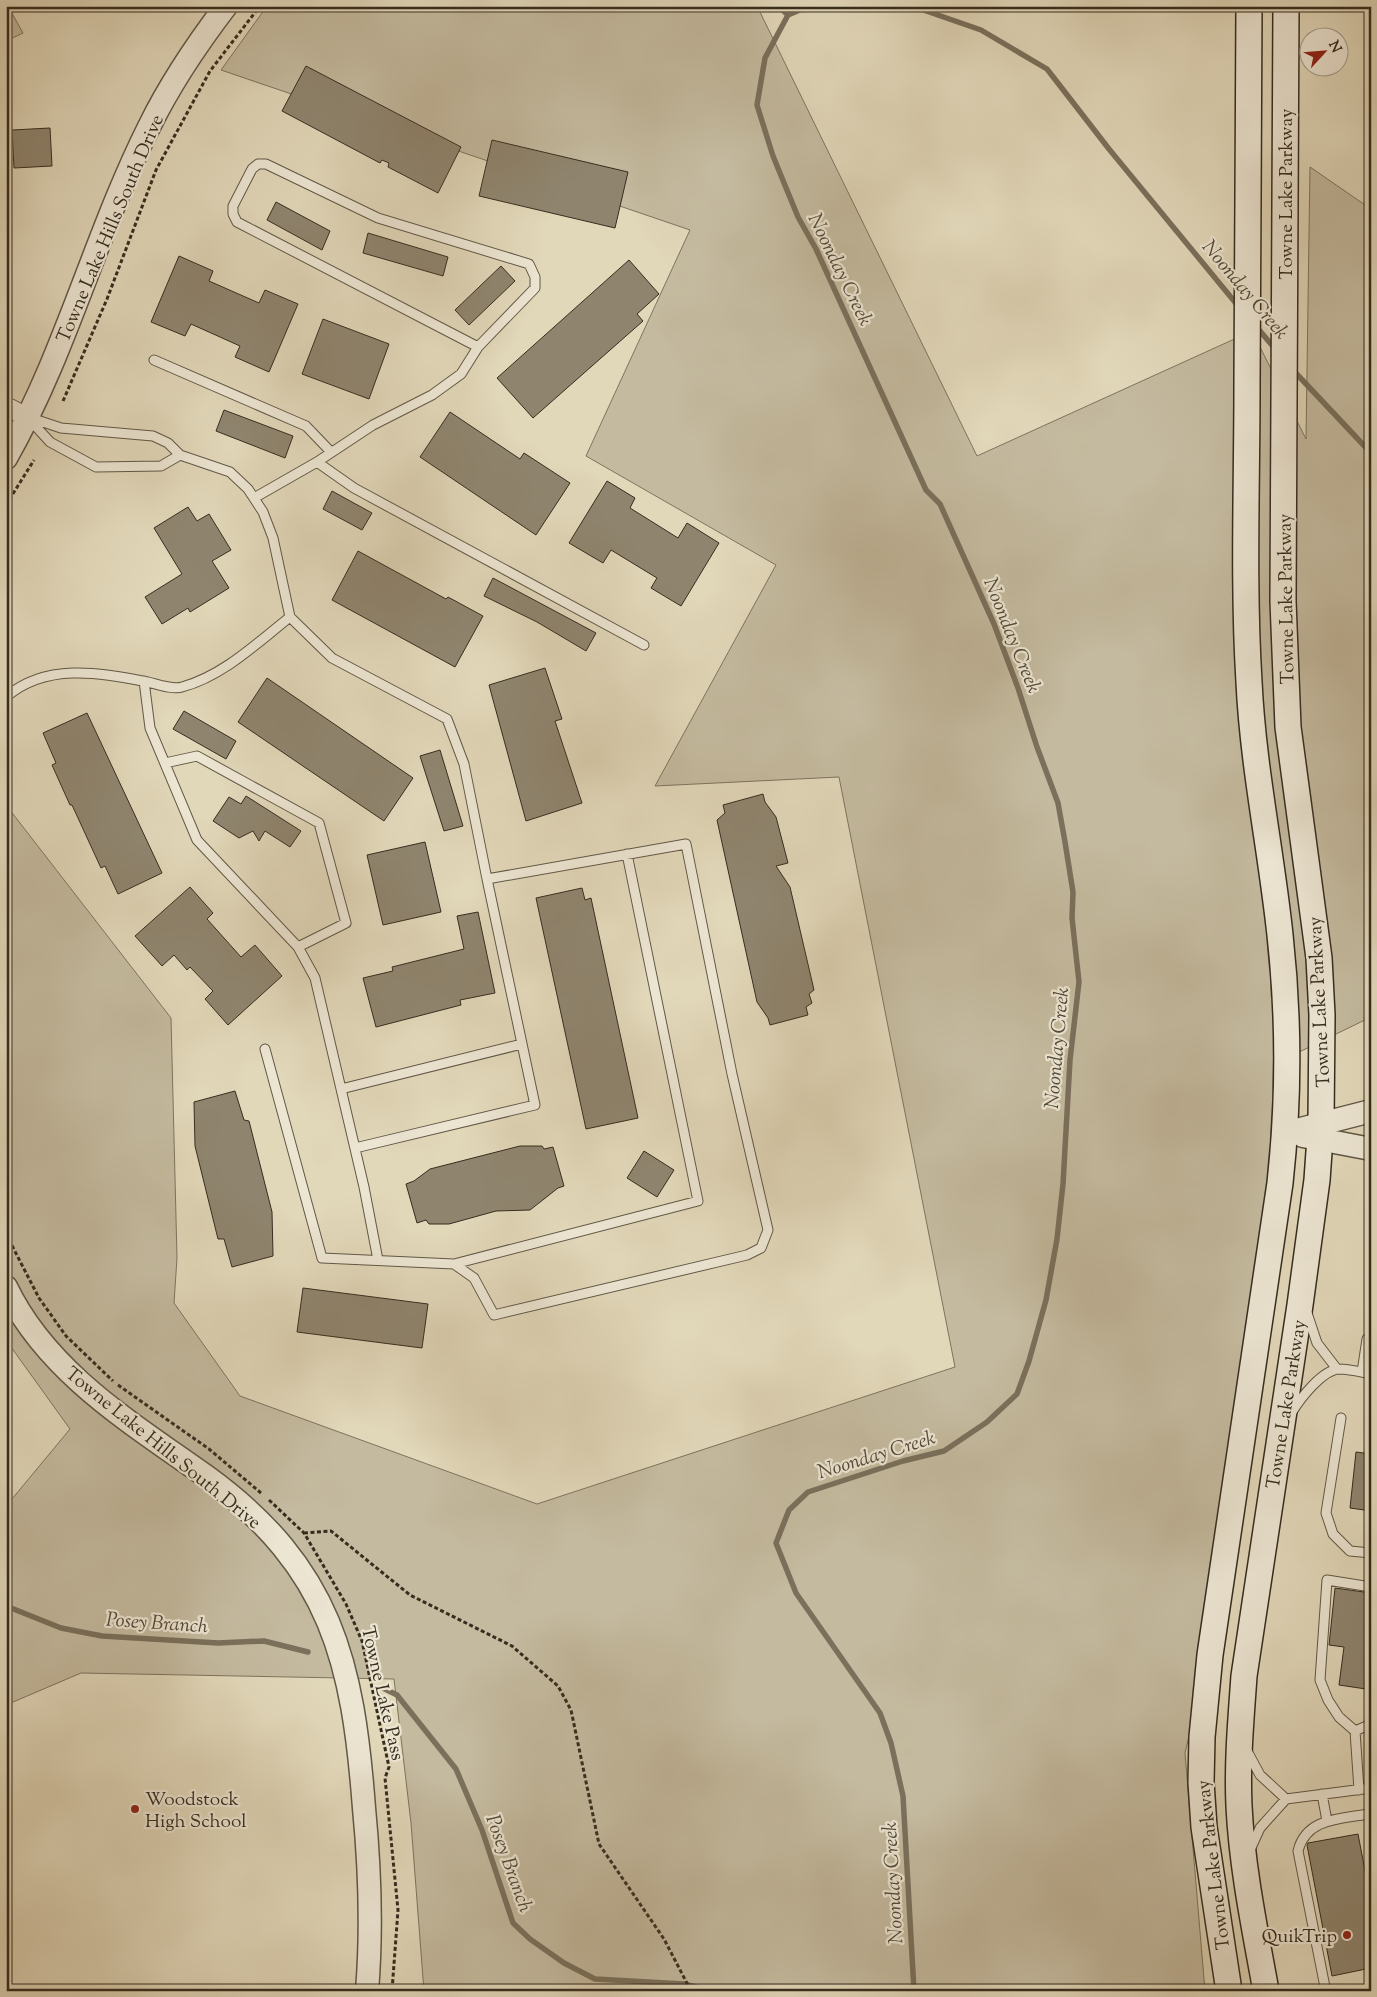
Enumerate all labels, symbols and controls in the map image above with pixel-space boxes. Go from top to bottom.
north arrow [1300,28,1350,78]
text: N [1322,38,1345,57]
street label: Towne Lake Parkway [1274,108,1301,279]
street label: Towne Lake Hills South Drive [51,111,172,347]
water label: Noonday Creek [799,209,879,331]
water label: Noonday Creek [1194,235,1294,347]
street label: Towne Lake Parkway [1273,513,1302,685]
water label: Noonday Creek [974,574,1047,698]
street label: Towne Lake Parkway [1303,915,1338,1088]
water label: Noonday Creek [1039,986,1078,1110]
street label: Towne Lake Parkway [1261,1317,1314,1491]
street label: Towne Lake Hills South Drive [59,1361,266,1537]
water label: Noonday Creek [814,1425,939,1488]
water label: Posey Branch [105,1606,209,1643]
street label: Towne Lake Pass [353,1624,410,1763]
street label: Towne Lake Parkway [1191,1778,1238,1951]
place label: Woodstock High School [145,1787,247,1836]
marker: Woodstock High School [129,1803,141,1815]
water label: Posey Branch [477,1811,539,1917]
water label: Noonday Creek [877,1821,912,1944]
place label: QuikTrip [1261,1924,1337,1951]
marker: QuikTrip [1341,1929,1353,1941]

